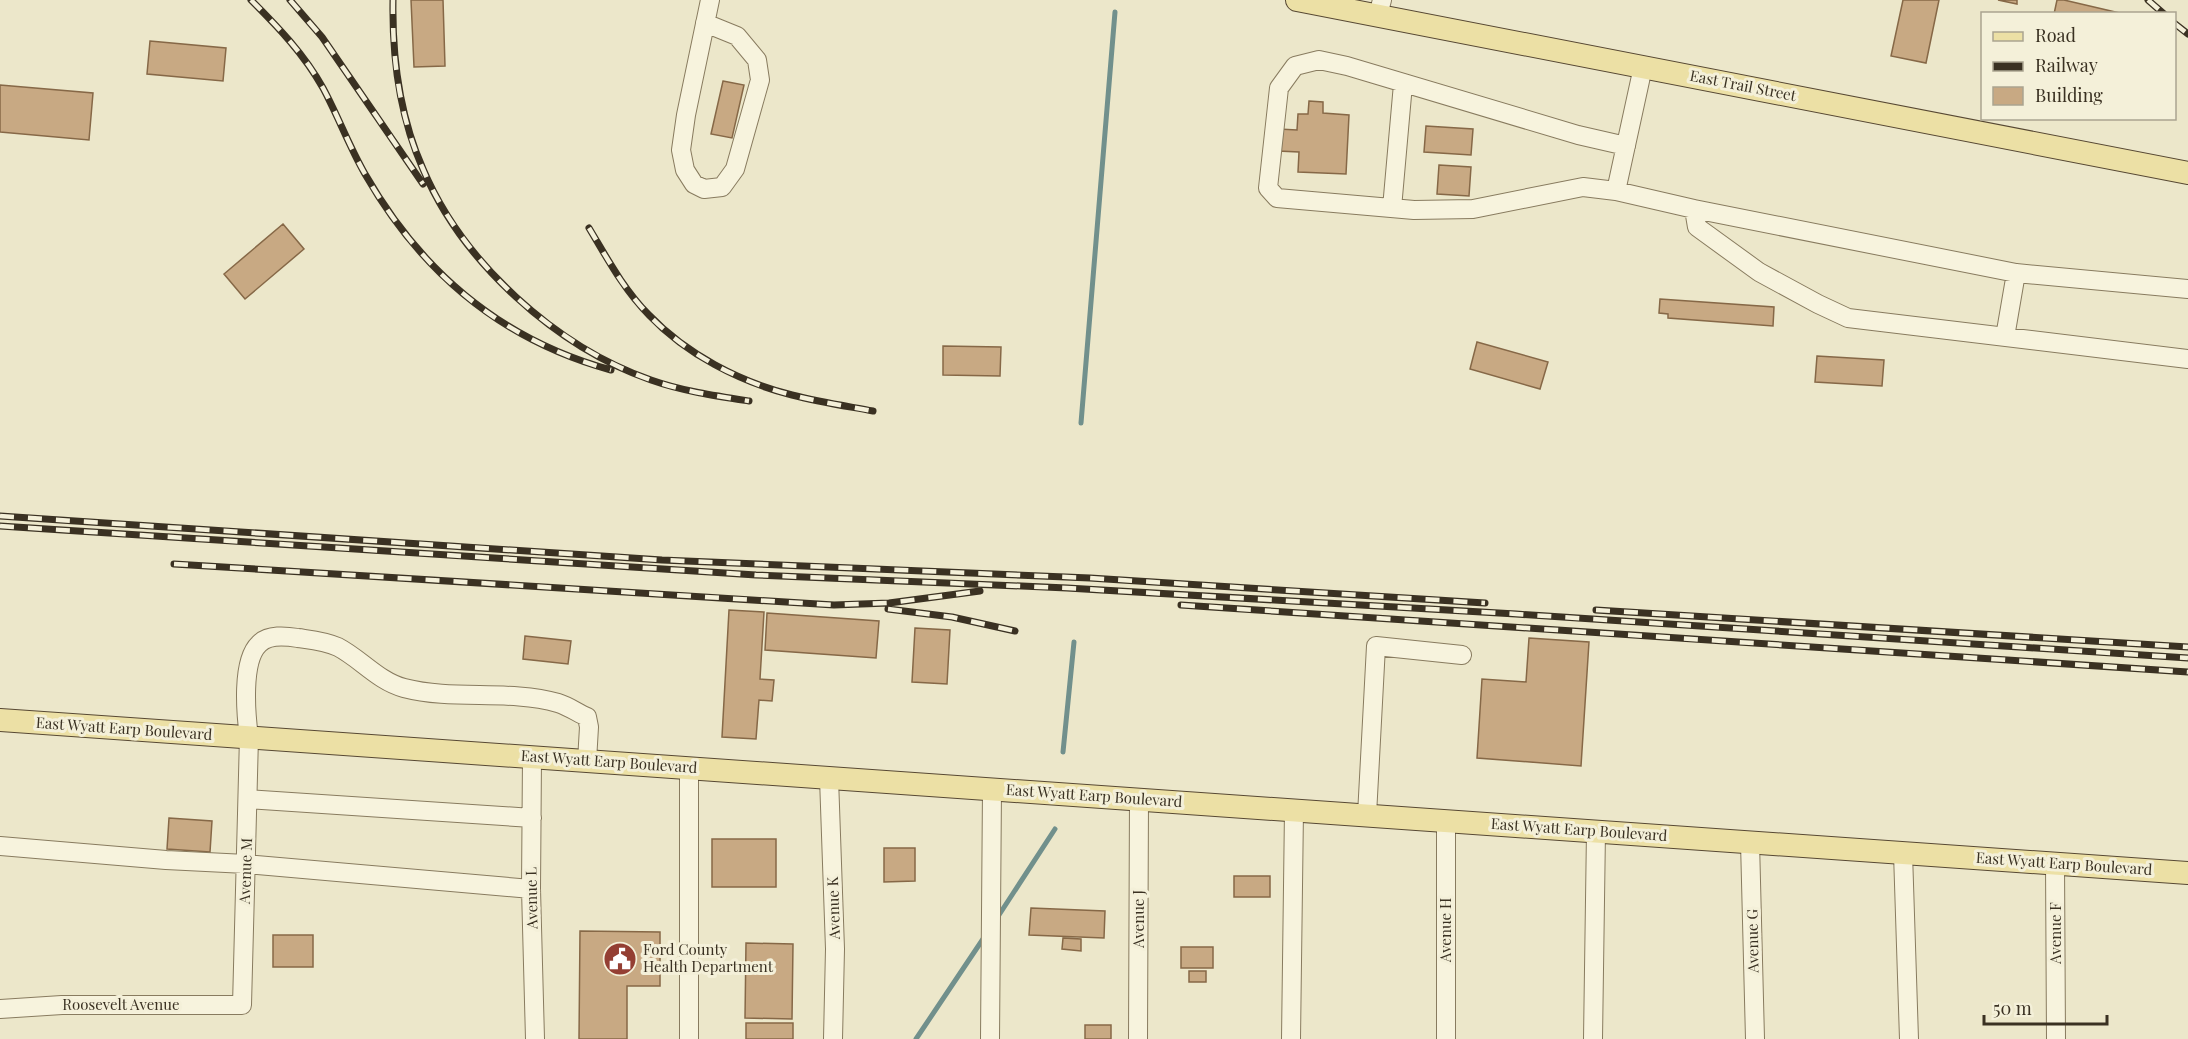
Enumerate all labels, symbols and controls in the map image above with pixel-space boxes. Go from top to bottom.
legend [1981,12,2176,120]
text: Road [2035,23,2076,47]
text: Railway [2035,53,2098,77]
street label: East Trail Street [1688,65,1799,105]
text: Building [2035,83,2103,107]
street label: East Wyatt Earp Boulevard [35,712,213,744]
street label: East Wyatt Earp Boulevard [520,745,698,777]
street label: East Wyatt Earp Boulevard [1005,779,1183,811]
street label: East Wyatt Earp Boulevard [1490,813,1668,845]
street label: Avenue M [234,837,256,905]
street label: East Wyatt Earp Boulevard [1975,847,2153,879]
street label: Avenue L [520,867,542,930]
street label: Avenue K [822,876,844,941]
street label: Avenue J [1128,890,1148,949]
street label: Avenue H [1435,898,1455,963]
street label: Avenue F [2045,902,2065,965]
street label: Avenue G [1741,909,1763,974]
place label: Ford County Health Department [643,939,774,976]
public building icon: Ford County Health Department [602,941,638,977]
scale bar [1984,988,2107,1026]
street label: Roosevelt Avenue [62,994,180,1014]
text: 50 m [1993,996,2032,1020]

